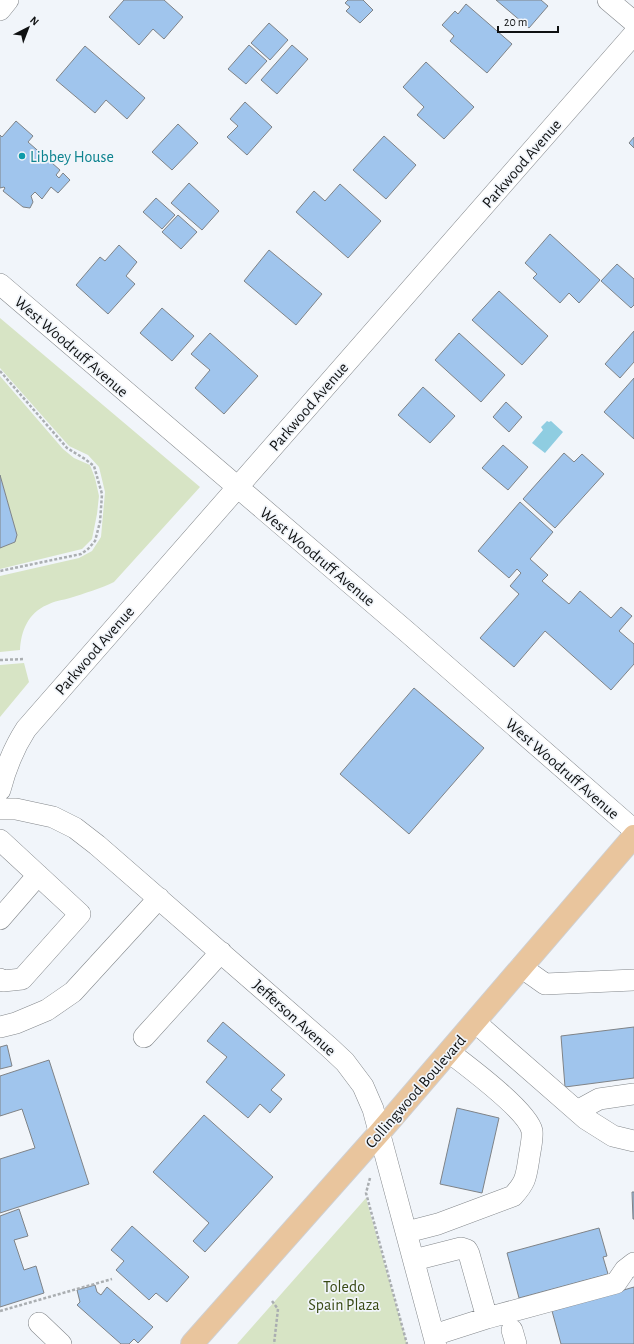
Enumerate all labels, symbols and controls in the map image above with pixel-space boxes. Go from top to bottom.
north arrow [8,8,48,48]
scale bar [498,8,558,34]
text: N [28,14,41,28]
text: 20 m [504,16,527,28]
street label: Parkwood Avenue [479,116,564,211]
place label: Libbey House [30,149,114,166]
marker: Libbey House [17,151,27,161]
street label: West Woodruff Avenue [12,293,131,400]
street label: Parkwood Avenue [266,359,351,454]
street label: West Woodruff Avenue [257,504,378,609]
street label: Parkwood Avenue [52,603,137,698]
street label: West Woodruff Avenue [503,715,622,822]
street label: Jefferson Avenue [250,977,339,1059]
street label: Collingwood Boulevard [363,1032,469,1151]
park label: Toledo Spain Plaza [308,1279,380,1313]

